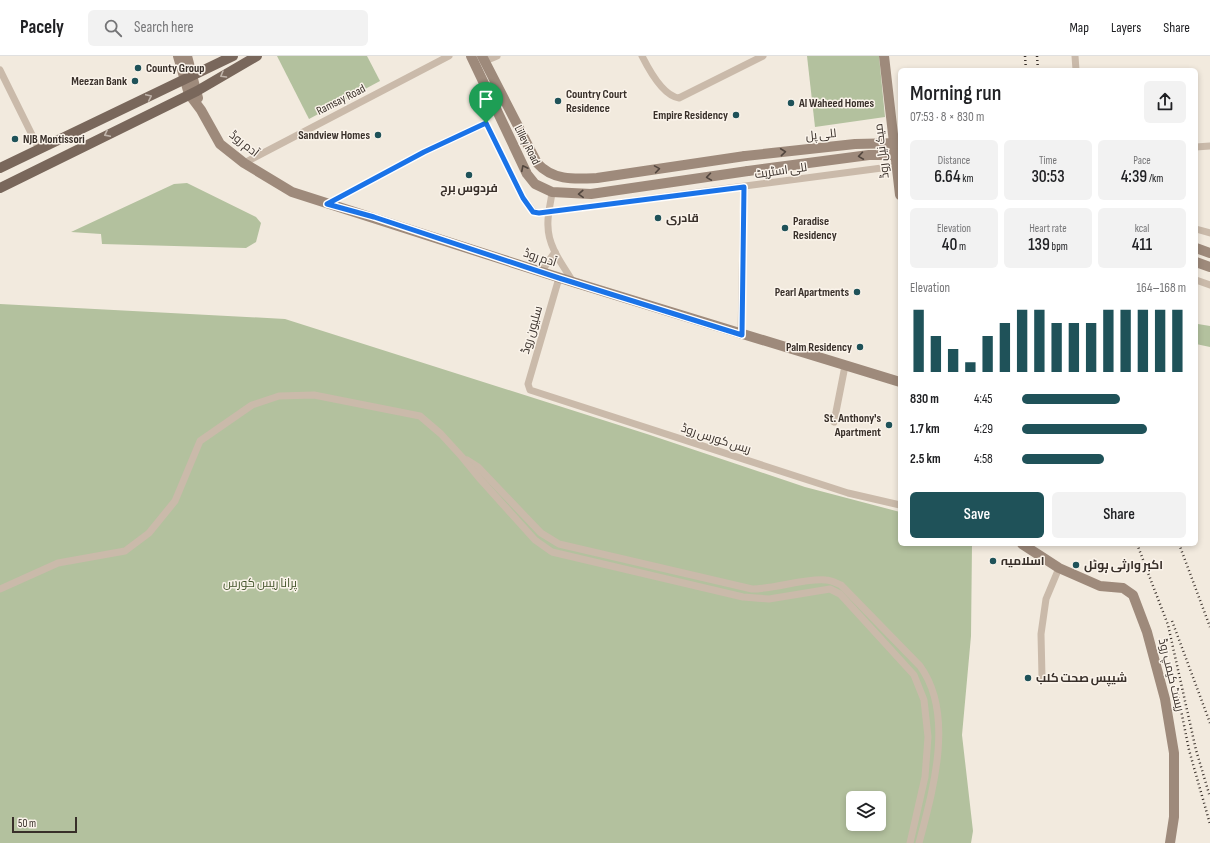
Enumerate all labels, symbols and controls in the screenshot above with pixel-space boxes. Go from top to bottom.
search box [88,10,368,46]
text: Pacely [20,16,64,39]
icon: search [102,17,124,39]
text: Search here [134,18,194,37]
text: Map [1069,19,1089,36]
text: Layers [1111,19,1141,36]
text: Share [1163,19,1190,36]
place label: County Group [146,61,204,76]
marker: County Group [133,63,143,73]
one-way arrow [220,71,227,78]
place label: Meezan Bank [71,74,127,89]
marker: Meezan Bank [130,76,140,86]
text: Morning run [910,80,1001,107]
street label: Ramsay Road [314,81,368,119]
button: share [1144,81,1186,123]
pin [469,82,503,123]
place label: Country Court Residence [566,87,627,116]
icon: arrive [475,88,497,110]
one-way arrow [145,94,152,102]
marker: Country Court Residence [553,96,563,106]
place label: Al Waheed Homes [798,96,874,111]
marker: Al Waheed Homes [786,98,796,108]
place label: Empire Residency [653,108,728,123]
text: 07:53 · 8 × 830 m [910,109,984,125]
marker: Empire Residency [731,110,741,120]
street label: Lilley Road [511,123,543,167]
street label: میک نیل روڈ [871,123,893,179]
street label: للی پل [805,126,837,145]
street label: آدم روڈ [226,127,263,161]
place label: Sandview Homes [298,128,370,143]
one-way arrow [104,130,112,137]
marker: Sandview Homes [373,130,383,140]
place label: NJB Montissori [23,132,85,147]
marker: NJB Montissori [10,134,20,144]
one-way arrow [780,148,786,157]
one-way arrow [858,151,864,160]
text: Distance [938,154,970,167]
text: Time [1039,154,1057,167]
text: Pace [1133,154,1151,167]
street label: للی اسٹریٹ [754,160,808,182]
one-way arrow [521,164,529,172]
one-way arrow [654,166,660,174]
text: 6.64 [934,167,961,187]
text: 30:53 [1031,167,1065,187]
text: 4:39 [1121,167,1147,187]
marker: فردوس برج [464,170,474,180]
one-way arrow [706,172,712,181]
text: km [961,172,974,185]
text: /km [1147,172,1163,185]
place label: فردوس برج [440,181,498,197]
one-way arrow [578,189,584,198]
place label: قادری [666,211,699,226]
marker: قادری [653,213,663,223]
place label: Paradise Residency [793,214,837,243]
text: Elevation [937,222,971,235]
text: Heart rate [1029,222,1067,235]
text: kcal [1135,222,1149,235]
marker: Paradise Residency [780,223,790,233]
text: 40 [942,235,957,255]
text: 139 [1028,235,1050,255]
text: 411 [1132,235,1152,255]
text: m [957,240,966,253]
text: bpm [1050,240,1068,253]
street label: آدم روڈ [522,246,559,271]
text: Elevation [910,280,950,296]
text: 164–168 m [1137,280,1186,296]
place label: Pearl Apartments [775,285,849,300]
marker: Pearl Apartments [852,287,862,297]
street label: سلیون روڈ [518,304,546,356]
place label: Palm Residency [786,340,852,355]
marker: Palm Residency [855,342,865,352]
text: 830 m [910,391,939,407]
text: 4:45 [974,391,993,407]
place label: St. Anthony's Apartment [824,411,881,440]
marker: St. Anthony's Apartment [884,420,894,430]
street label: ریس کورس روڈ [679,421,753,457]
text: 1.7 km [910,421,940,437]
text: 4:29 [974,421,993,437]
text: 2.5 km [910,451,941,467]
text: 4:58 [974,451,993,467]
button: Save [910,492,1044,538]
button: Share [1052,492,1186,538]
place label: اسلامیہ [1001,554,1045,569]
marker: اسلامیہ [988,556,998,566]
place label: اکبر وارثی ہوٹل [1084,558,1163,573]
marker: اکبر وارثی ہوٹل [1071,560,1081,570]
park label: پرانا ریس کورس [223,576,298,592]
street label: ریسٹ کیمپ روڈ [1154,637,1187,713]
place label: شیپس صحت کلب [1036,671,1127,687]
marker: شیپس صحت کلب [1023,673,1033,683]
map controls [846,791,886,831]
button: layers [846,791,886,831]
scale bar [12,815,77,834]
text: 50 m [18,817,36,830]

